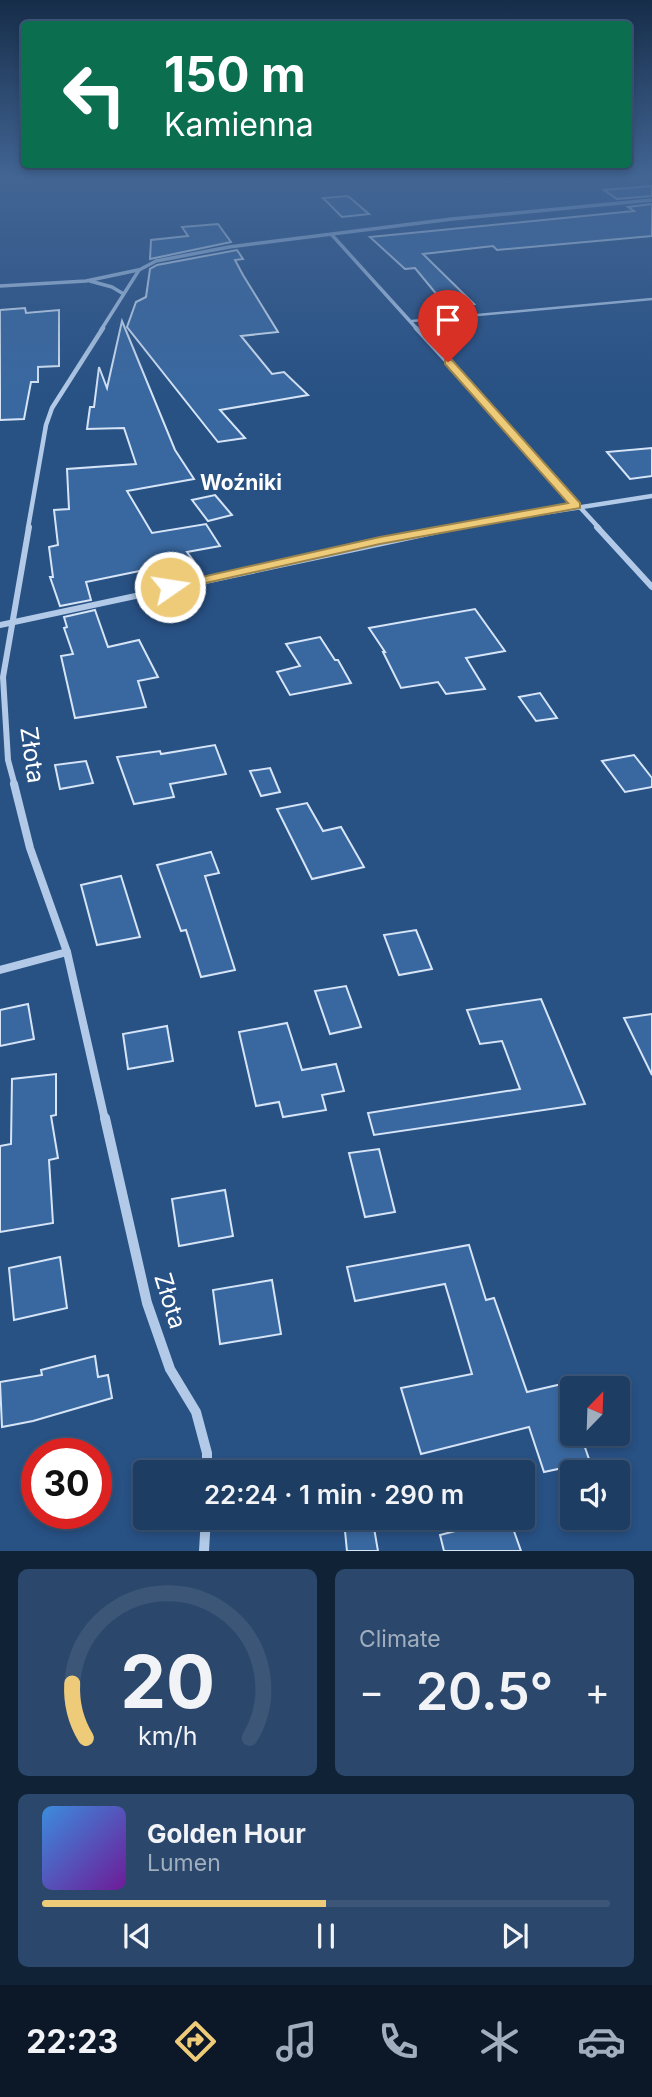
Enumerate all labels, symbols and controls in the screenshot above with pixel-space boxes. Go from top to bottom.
text: 150 m [164,45,306,104]
icon: left [49,49,140,140]
text: Kamienna [164,105,314,144]
pin [418,290,478,362]
icon: arrive [429,301,467,339]
district label: Woźniki [200,470,282,495]
position arrow [133,550,207,624]
street label: Złota [14,725,51,785]
street label: Złota [148,1269,193,1332]
north arrow [560,1376,630,1446]
map controls [560,1376,630,1530]
speed limit sign: 30 [21,1438,112,1529]
button: sound [560,1460,630,1530]
text: 22:24 · 1 min · 290 m [204,1479,464,1510]
text: Climate [359,1625,441,1653]
text: 20 [120,1638,215,1727]
text: 20.5° [416,1660,553,1723]
text: − [359,1668,384,1714]
text: + [585,1668,610,1714]
text: km/h [138,1721,197,1751]
text: Golden Hour [147,1818,306,1849]
text: Lumen [147,1849,221,1877]
icon: previous [118,1917,156,1955]
icon: pause [307,1917,345,1955]
icon: next [496,1917,534,1955]
icon: directions [171,2017,220,2066]
icon: music [272,2017,321,2066]
icon: phone [374,2017,423,2066]
icon: climate [475,2017,524,2066]
icon: car [577,2017,626,2066]
text: 22:23 [26,2022,118,2061]

